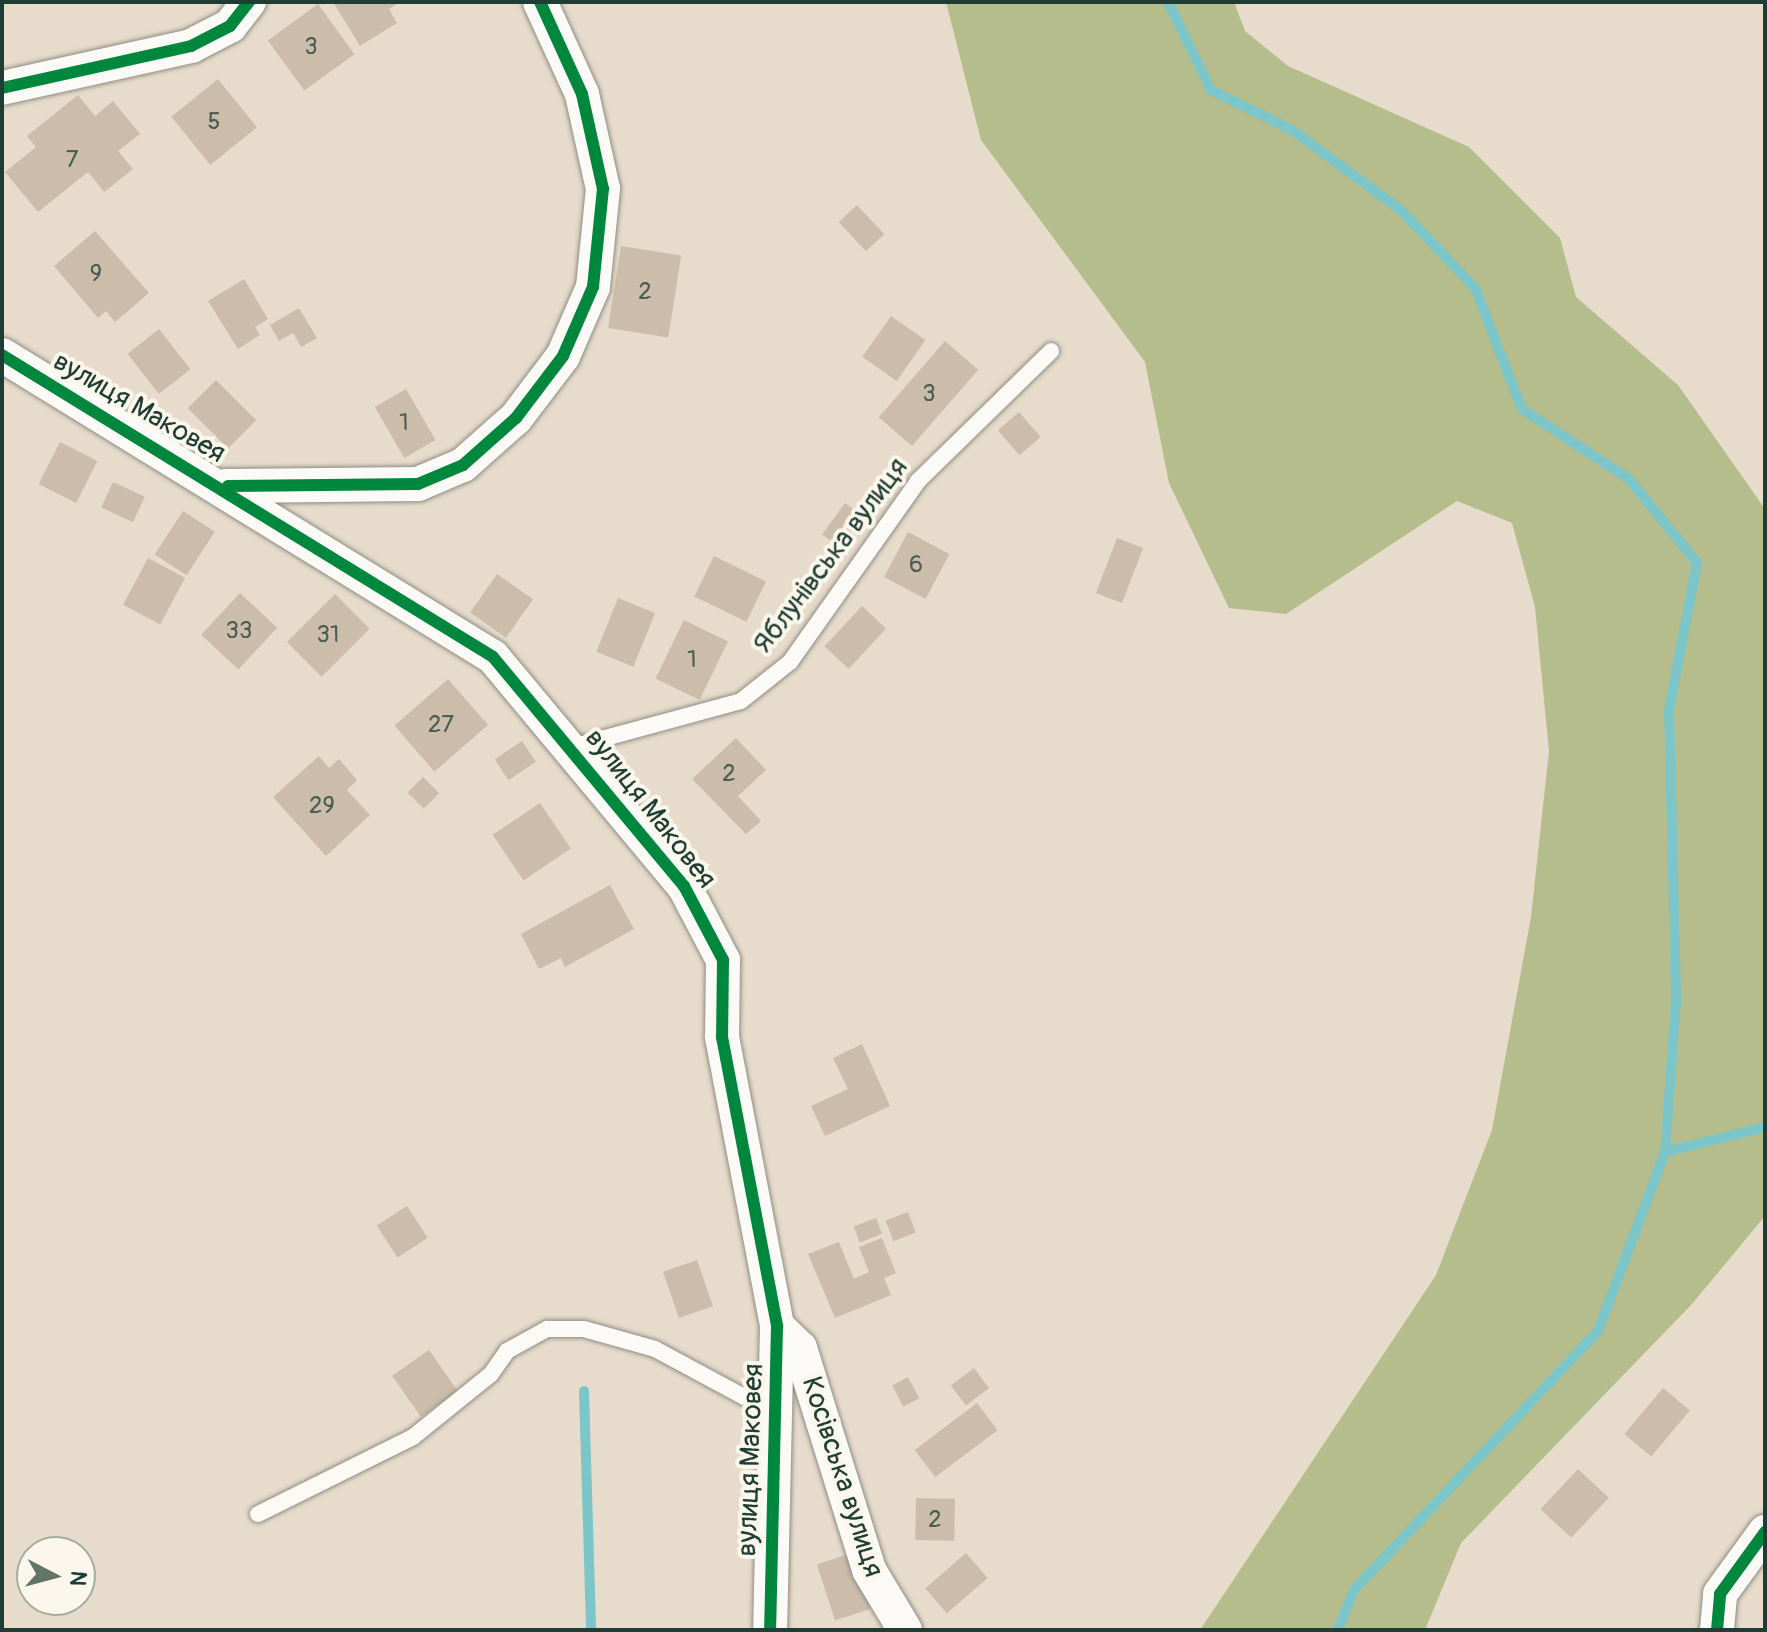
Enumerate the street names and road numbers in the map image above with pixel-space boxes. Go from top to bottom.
street label: вулиця Маковея [47,345,231,471]
street label: Яблунівська вулиця [747,452,915,660]
street label: вулиця Маковея [577,723,723,895]
street label: вулиця Маковея [731,1363,771,1557]
street label: Косівська вулиця [794,1373,890,1581]

